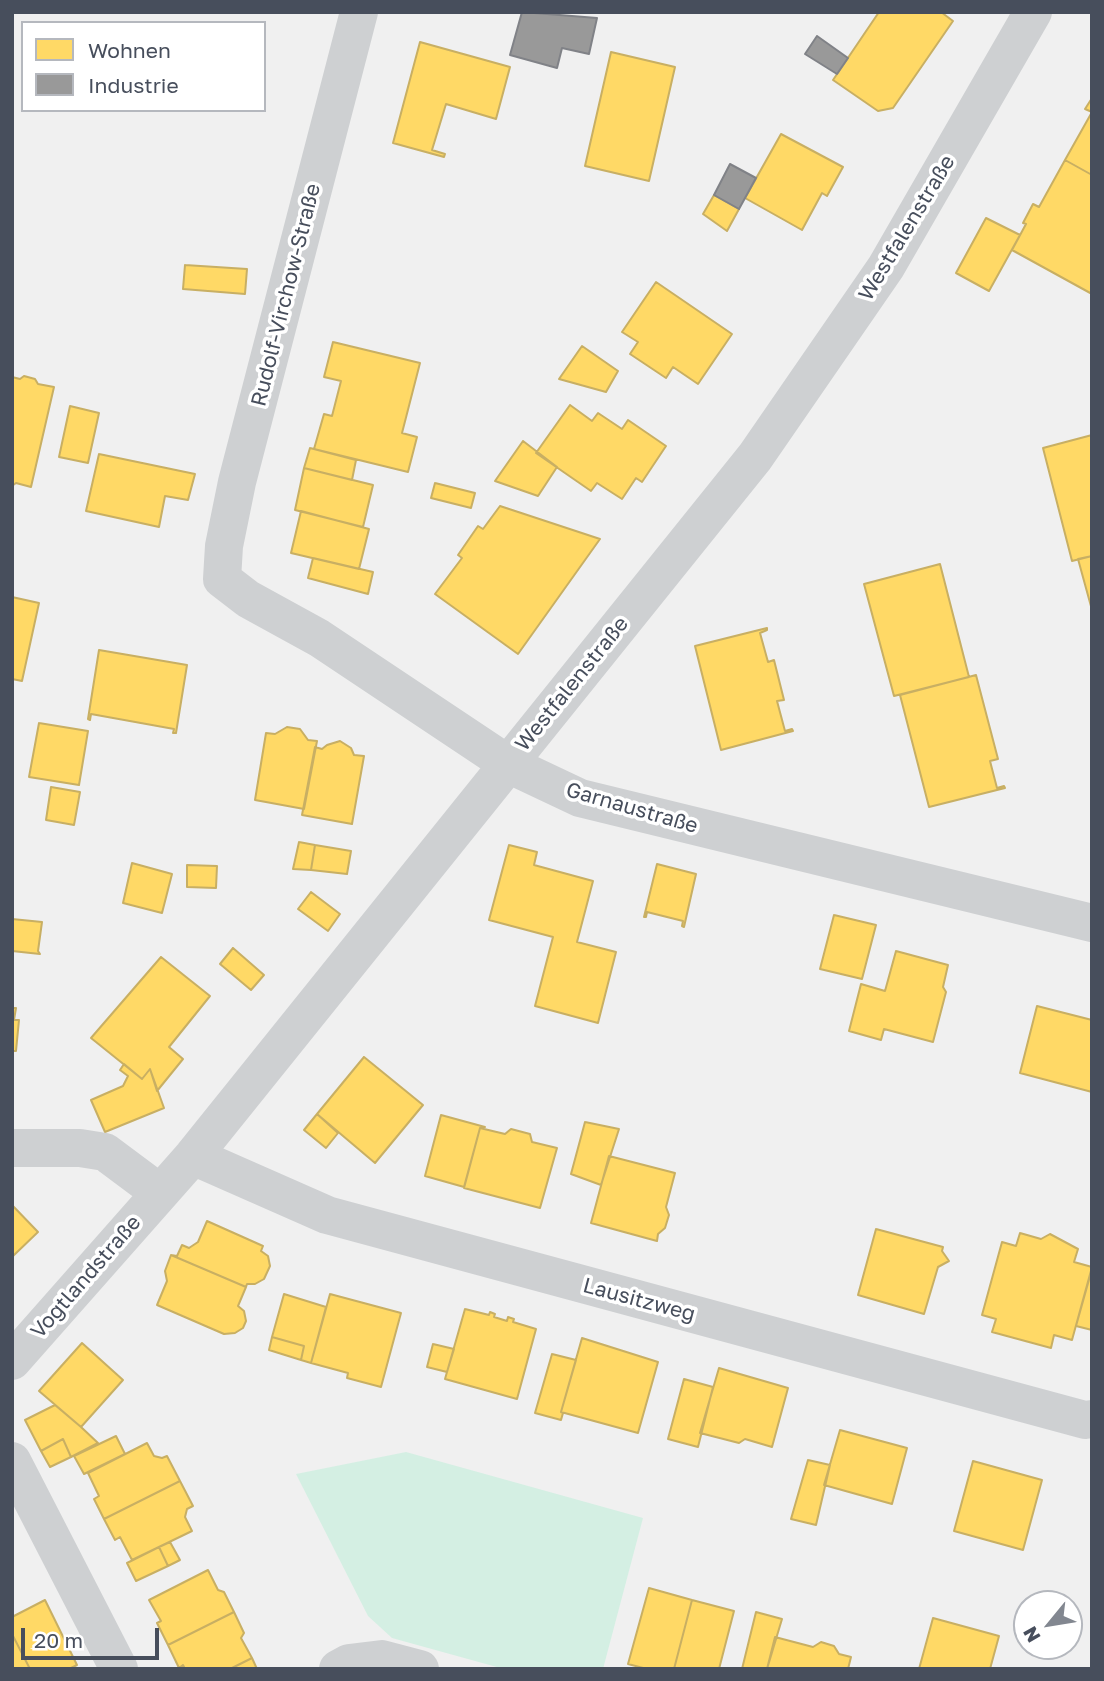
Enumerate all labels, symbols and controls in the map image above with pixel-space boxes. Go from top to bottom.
legend [21,21,266,112]
text: Wohnen [88,37,171,63]
text: Industrie [88,72,179,98]
street label: Westfalenstraße [854,151,960,305]
street label: Rudolf-Virchow-Straße [246,181,326,409]
street label: Westfalenstraße [510,612,634,756]
street label: Garnaustraße [563,777,701,839]
street label: Vogtlandstraße [26,1210,146,1344]
street label: Lausitzweg [580,1273,698,1327]
north arrow [1013,1590,1083,1660]
scale bar [24,1614,163,1658]
text: N [1018,1623,1045,1647]
text: 20 m [34,1627,83,1653]

